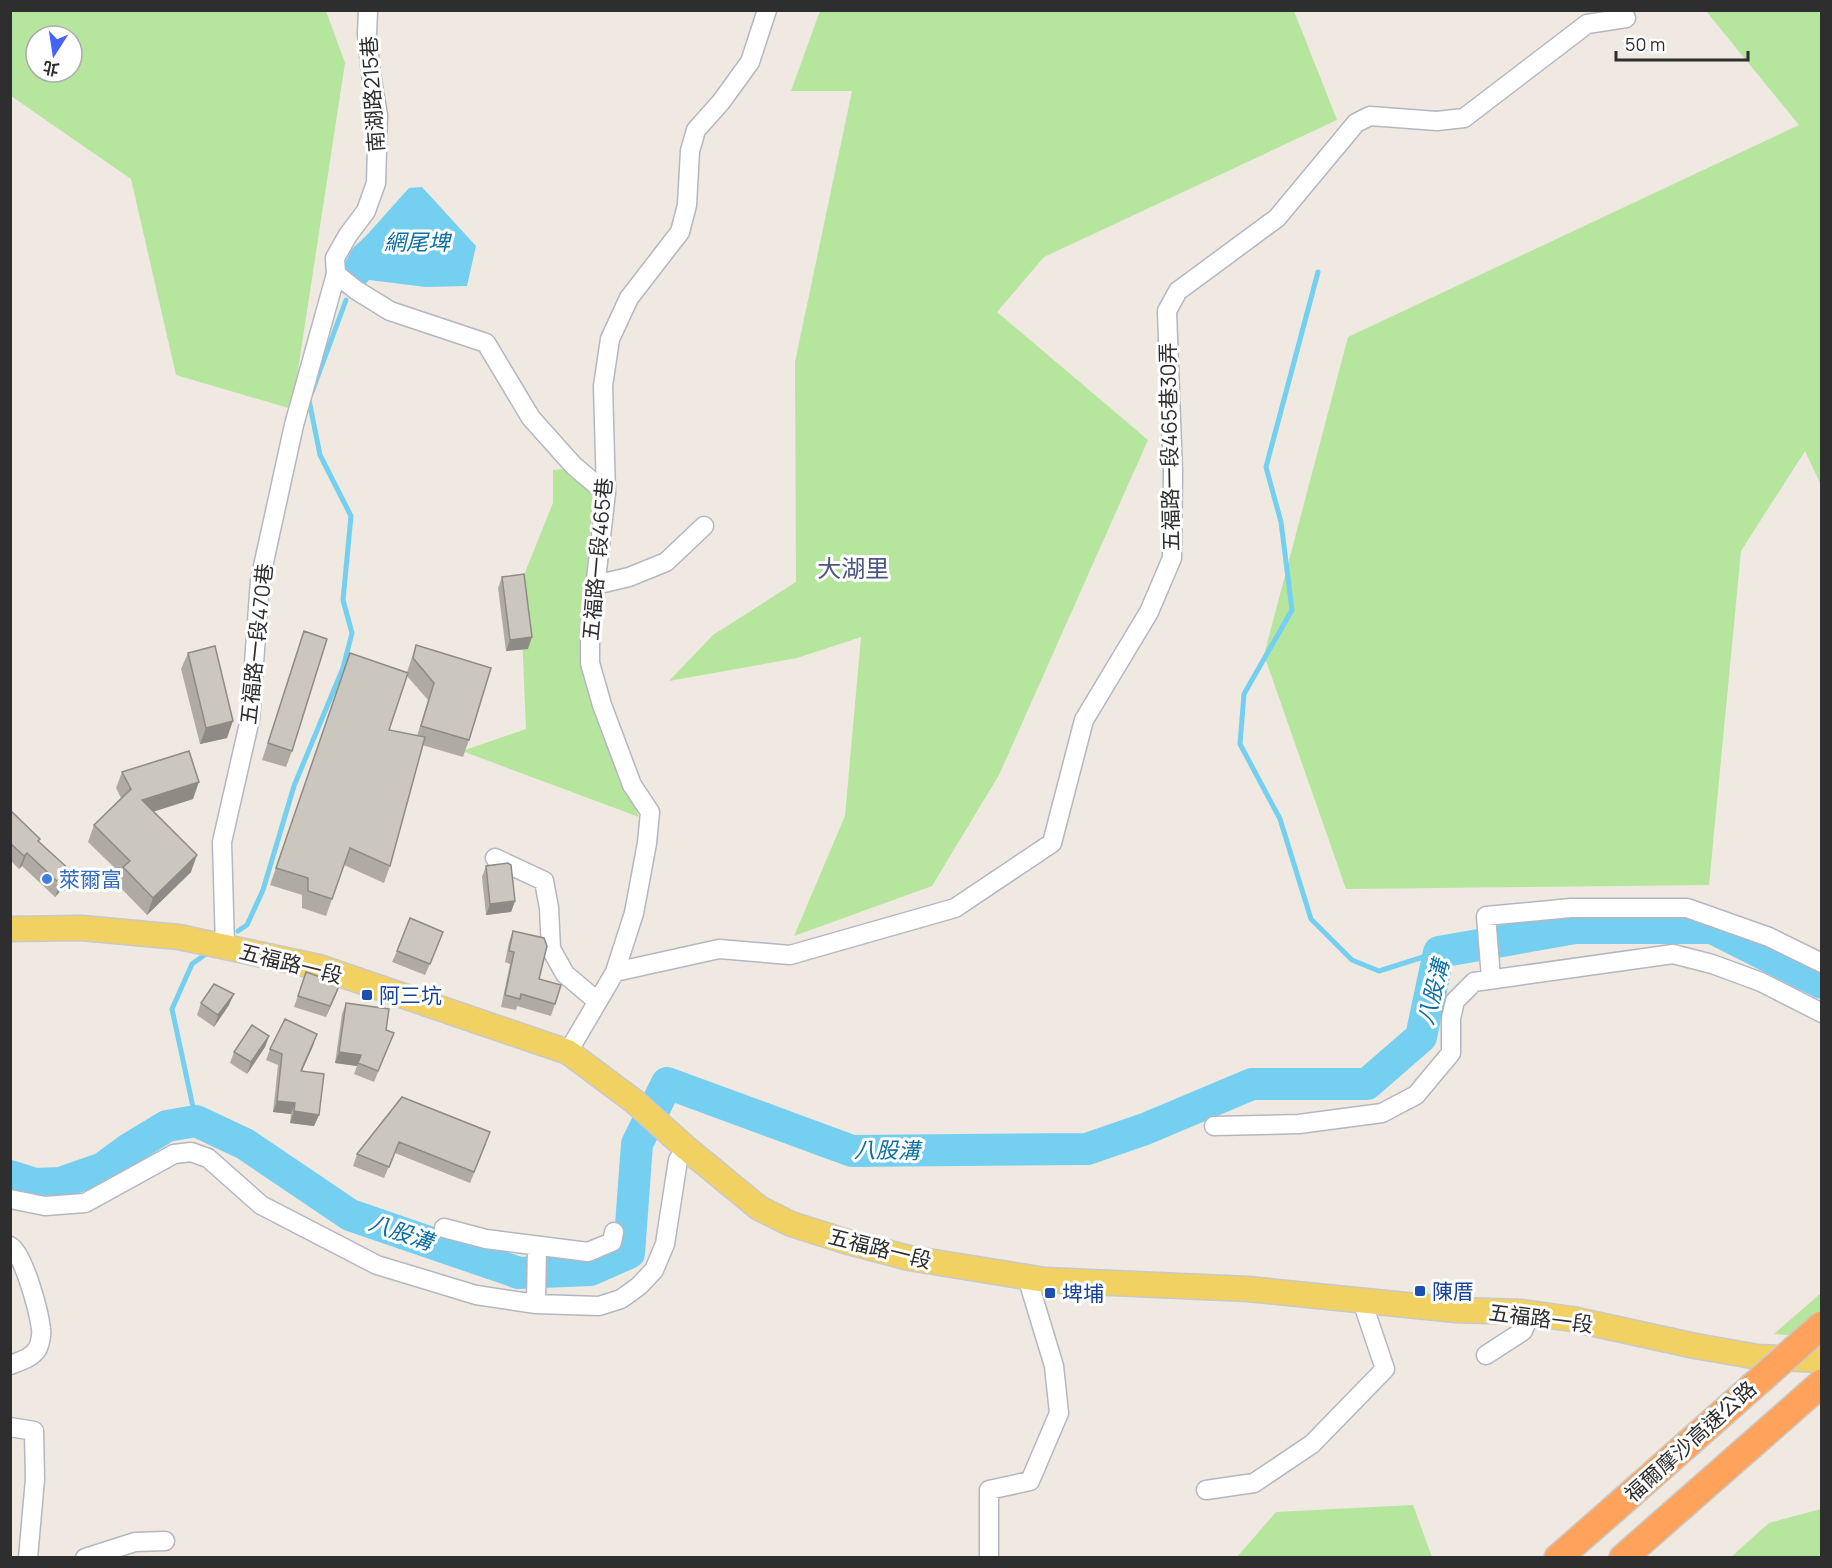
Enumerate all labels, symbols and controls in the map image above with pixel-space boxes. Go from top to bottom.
north arrow [24,24,84,84]
scale bar [1616,24,1748,62]
text: 50 m [1625,32,1665,56]
street label: 南湖路215巷 [354,35,390,153]
text: 北 [41,56,61,81]
water label: 網尾埤 [384,227,453,257]
street label: 五福路一段465巷30弄 [1153,342,1185,552]
street label: 五福路一段465巷 [576,476,618,642]
district label: 大湖里 [817,551,889,584]
street label: 五福路一段470巷 [234,562,278,726]
place label: 萊爾富 [59,865,122,893]
marker: 萊爾富 [40,872,54,886]
street label: 五福路一段 [237,937,345,989]
water label: 八股溝 [1410,953,1457,1028]
place label: 阿三坑 [379,981,442,1009]
marker: 阿三坑 [360,988,374,1002]
water label: 八股溝 [854,1134,923,1166]
water label: 八股溝 [365,1207,440,1258]
street label: 五福路一段 [826,1222,934,1274]
place label: 陳厝 [1432,1277,1474,1305]
place label: 埤埔 [1062,1279,1104,1307]
marker: 陳厝 [1413,1284,1427,1298]
marker: 埤埔 [1043,1286,1057,1300]
street label: 五福路一段 [1487,1298,1595,1338]
street label: 福爾摩沙高速公路 [1618,1374,1762,1508]

